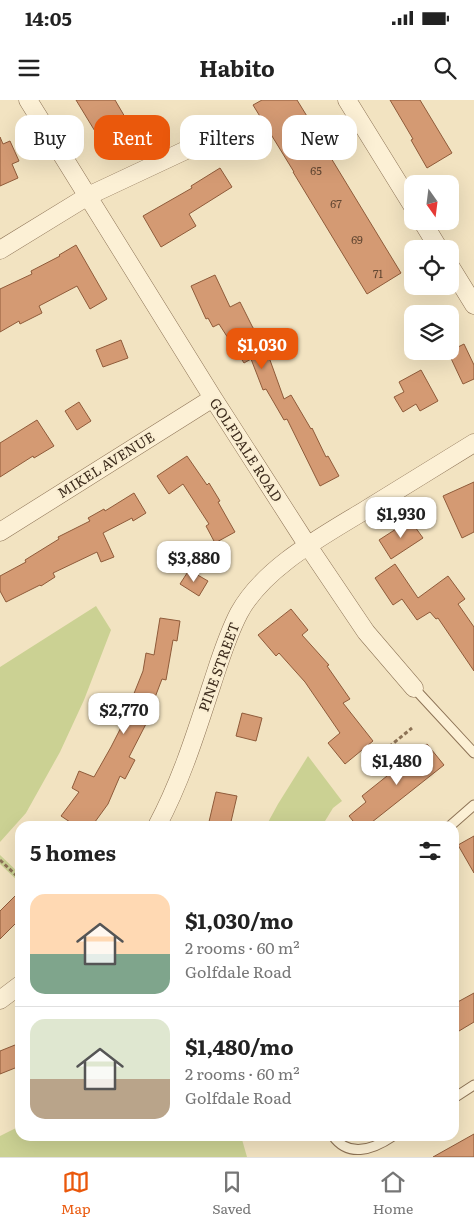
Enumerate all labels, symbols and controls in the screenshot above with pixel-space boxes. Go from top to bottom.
text: 14:05 [25,4,72,32]
text: Habito [199,51,275,84]
icon: menu [15,54,43,82]
icon: search [431,54,459,82]
chip: Buy [15,115,84,160]
chip: Rent [94,115,170,160]
chip: Filters [180,115,272,160]
chip: New [282,115,357,160]
house number: 65 [310,162,322,178]
north arrow [404,175,459,230]
map controls [404,175,459,360]
house number: 67 [330,195,342,211]
house number: 69 [351,231,363,247]
button: locate [404,240,459,295]
house number: 71 [373,265,384,281]
button: layers [404,305,459,360]
pin: $1,030 [221,328,303,370]
text: $1,030 [237,332,287,356]
street label: GOLFDALE ROAD [206,394,288,506]
street label: MIKEL AVENUE [53,426,158,502]
pin: $1,930 [360,496,442,539]
text: $1,930 [376,501,426,525]
pin: $3,880 [153,540,235,583]
text: $3,880 [168,545,220,569]
street label: PINE STREET [193,619,244,714]
pin: $2,770 [83,692,165,735]
text: $2,770 [99,697,149,721]
pin: $1,480 [356,744,438,786]
text: $1,480 [372,748,422,772]
text: 5 homes [30,836,116,867]
icon: filters [416,837,444,865]
text: $1,030/mo [185,904,293,935]
icon: home [70,914,130,974]
text: 2 rooms · 60 m² [185,935,300,959]
text: Golfdale Road [185,959,291,983]
text: $1,480/mo [185,1030,294,1061]
icon: home [70,1039,130,1099]
text: 2 rooms · 60 m² [185,1061,300,1085]
text: Golfdale Road [185,1085,291,1109]
tab: Map [61,1168,91,1218]
tab: Saved [212,1168,251,1218]
tab: Home [373,1168,413,1218]

